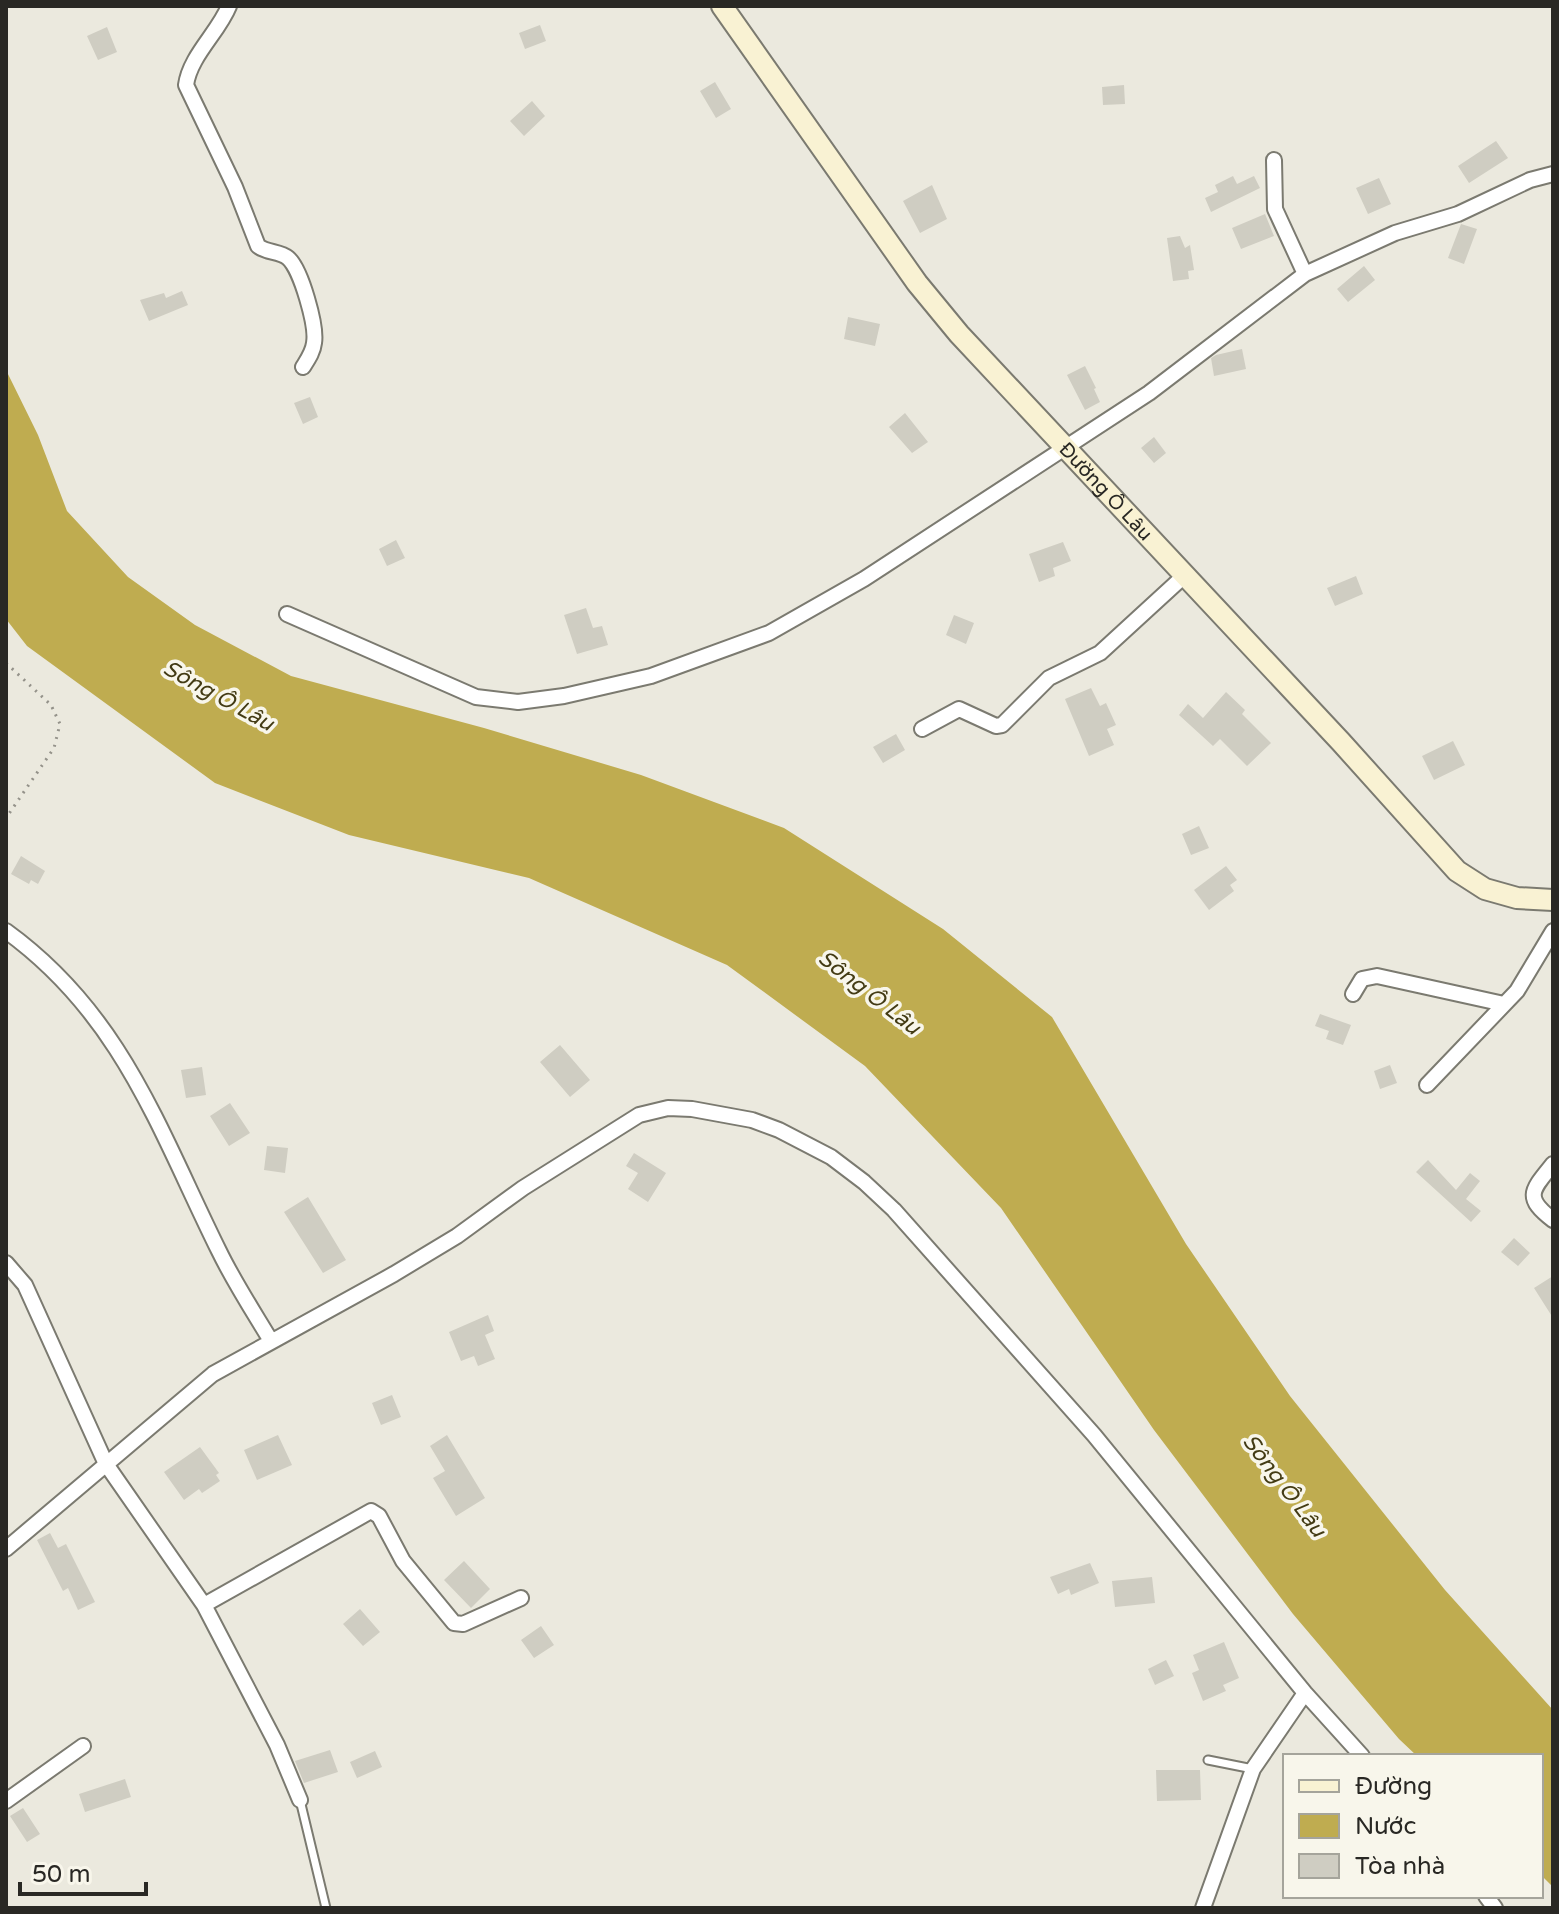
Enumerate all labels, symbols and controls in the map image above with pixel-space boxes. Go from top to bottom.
street label: Đường Ô Lâu [1054,438,1157,546]
water label: Sông Ô Lâu [159,655,280,738]
water label: Sông Ô Lâu [813,945,927,1042]
water label: Sông Ô Lâu [1237,1429,1332,1543]
legend [1283,1754,1543,1898]
text: Đường [1355,1772,1432,1801]
text: Nước [1355,1812,1416,1841]
scale bar [20,1846,146,1896]
text: Tòa nhà [1355,1852,1445,1881]
text: 50 m [32,1860,90,1889]

